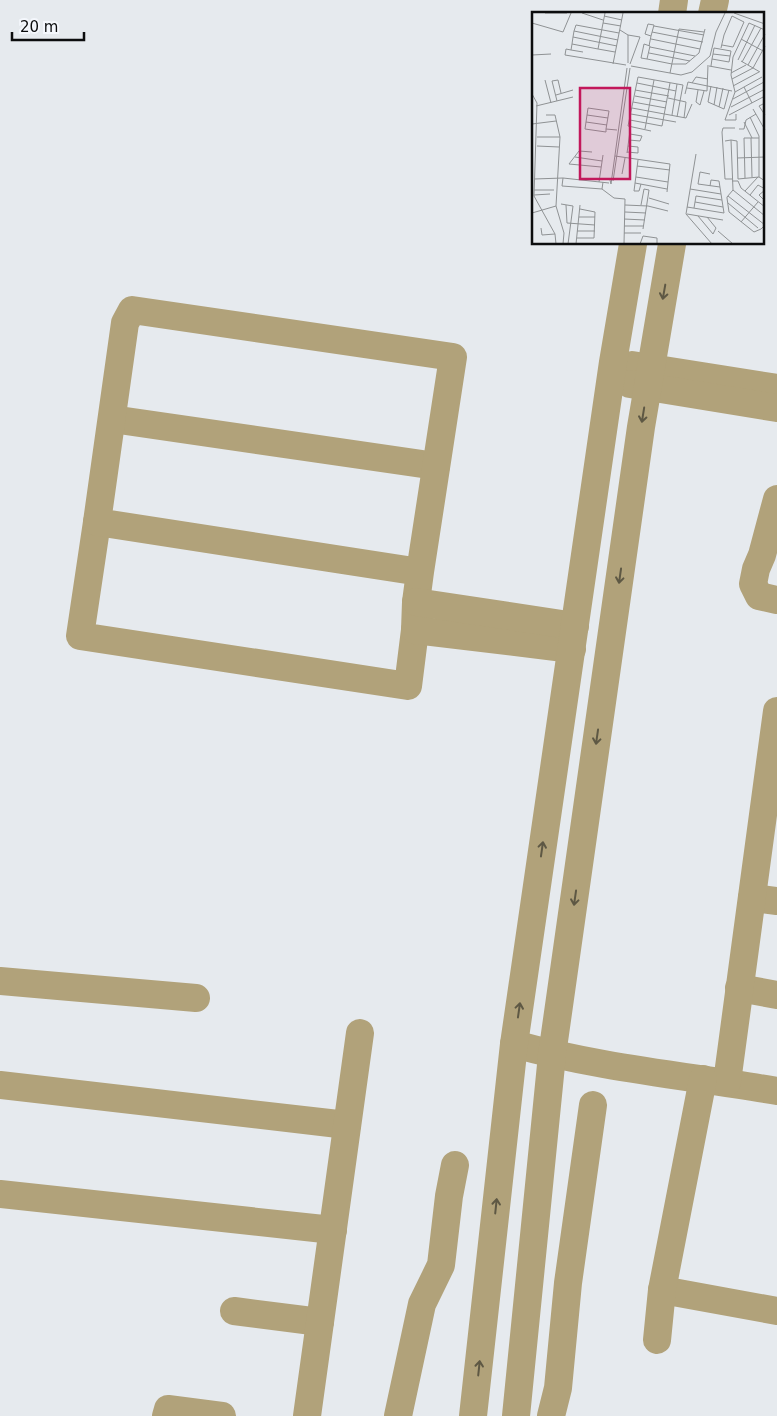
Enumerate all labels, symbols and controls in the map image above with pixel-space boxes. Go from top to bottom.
scale bar [12,10,85,42]
inset map [532,12,764,245]
text: 20 m [20,18,58,36]
one-way arrow [658,283,668,299]
one-way arrow [638,407,648,423]
one-way arrow [615,568,625,584]
one-way arrow [592,729,602,745]
one-way arrow [538,841,548,857]
one-way arrow [569,890,579,906]
one-way arrow [514,1002,524,1018]
one-way arrow [491,1198,501,1214]
one-way arrow [474,1360,484,1376]

